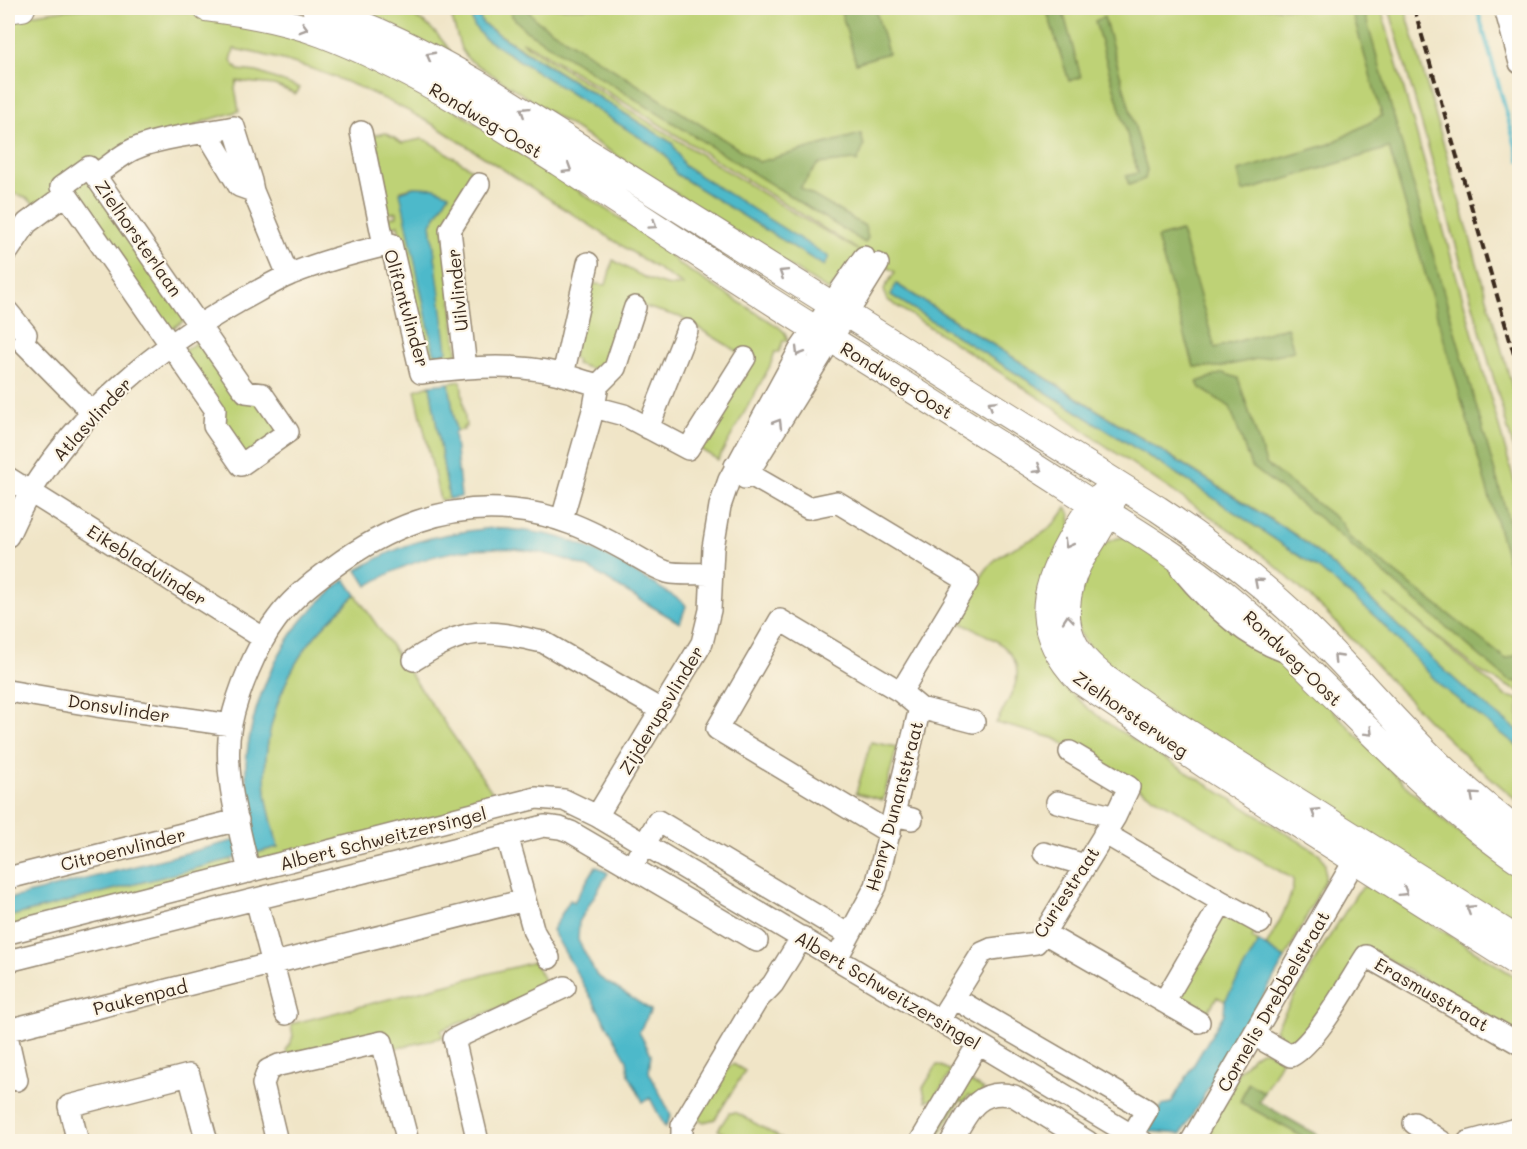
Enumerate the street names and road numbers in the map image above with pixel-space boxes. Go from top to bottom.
street label: Rondweg-Oost [425,77,547,163]
street label: Zielhorsterlaan [90,175,188,301]
street label: Olifantvlinder [379,246,435,370]
street label: Uilvlinder [441,247,473,333]
street label: Rondweg-Oost [836,336,958,424]
street label: Atlasvlinder [47,372,137,466]
street label: Eikebladvlinder [83,519,211,611]
street label: Rondweg-Oost [1239,605,1347,711]
street label: Zijderupsvlinder [613,641,709,779]
street label: Zielhorsterweg [1069,665,1193,763]
street label: Donsvlinder [66,688,172,728]
street label: Henry Dunantstraat [860,718,928,894]
street label: Albert Schweitzersingel [277,801,489,875]
street label: Citroenvlinder [58,822,188,876]
street label: Curiestraat [1027,842,1105,942]
street label: Cornelis Drebbelstraat [1211,906,1335,1096]
street label: Albert Schweitzersingel [791,925,985,1055]
street label: Erasmusstraat [1370,952,1494,1036]
street label: Paukenpad [90,974,190,1020]

